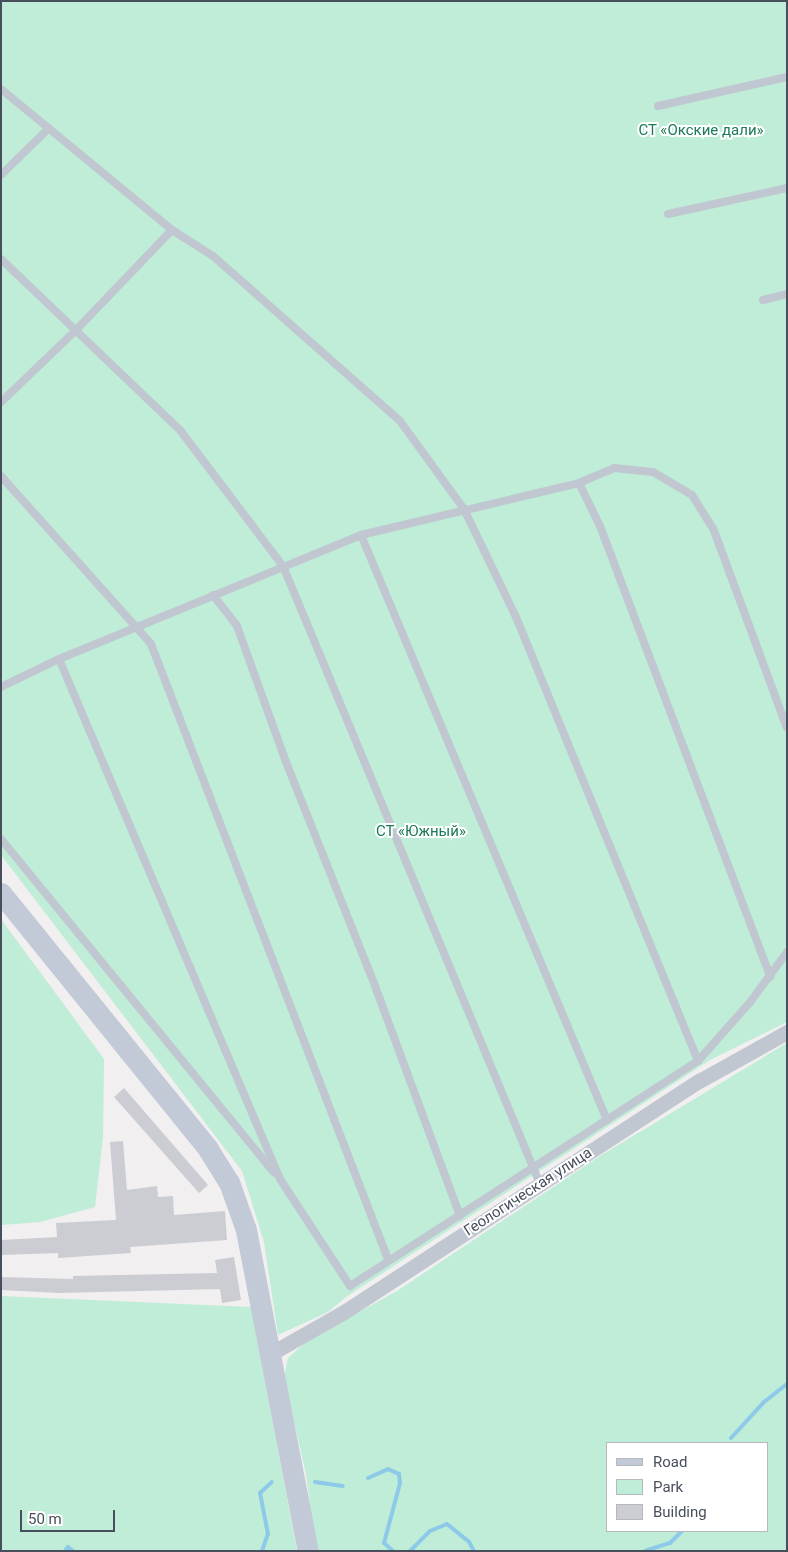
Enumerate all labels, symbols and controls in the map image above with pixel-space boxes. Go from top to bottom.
park label: СТ «Окские дали» [638,122,764,140]
park label: СТ «Южный» [376,823,466,841]
street label: Геологическая улица [461,1144,595,1240]
legend [606,1442,768,1532]
text: Road [653,1453,687,1471]
text: Park [653,1478,683,1496]
scale bar [22,1500,118,1532]
text: Building [653,1503,707,1521]
text: 50 m [28,1510,62,1528]

